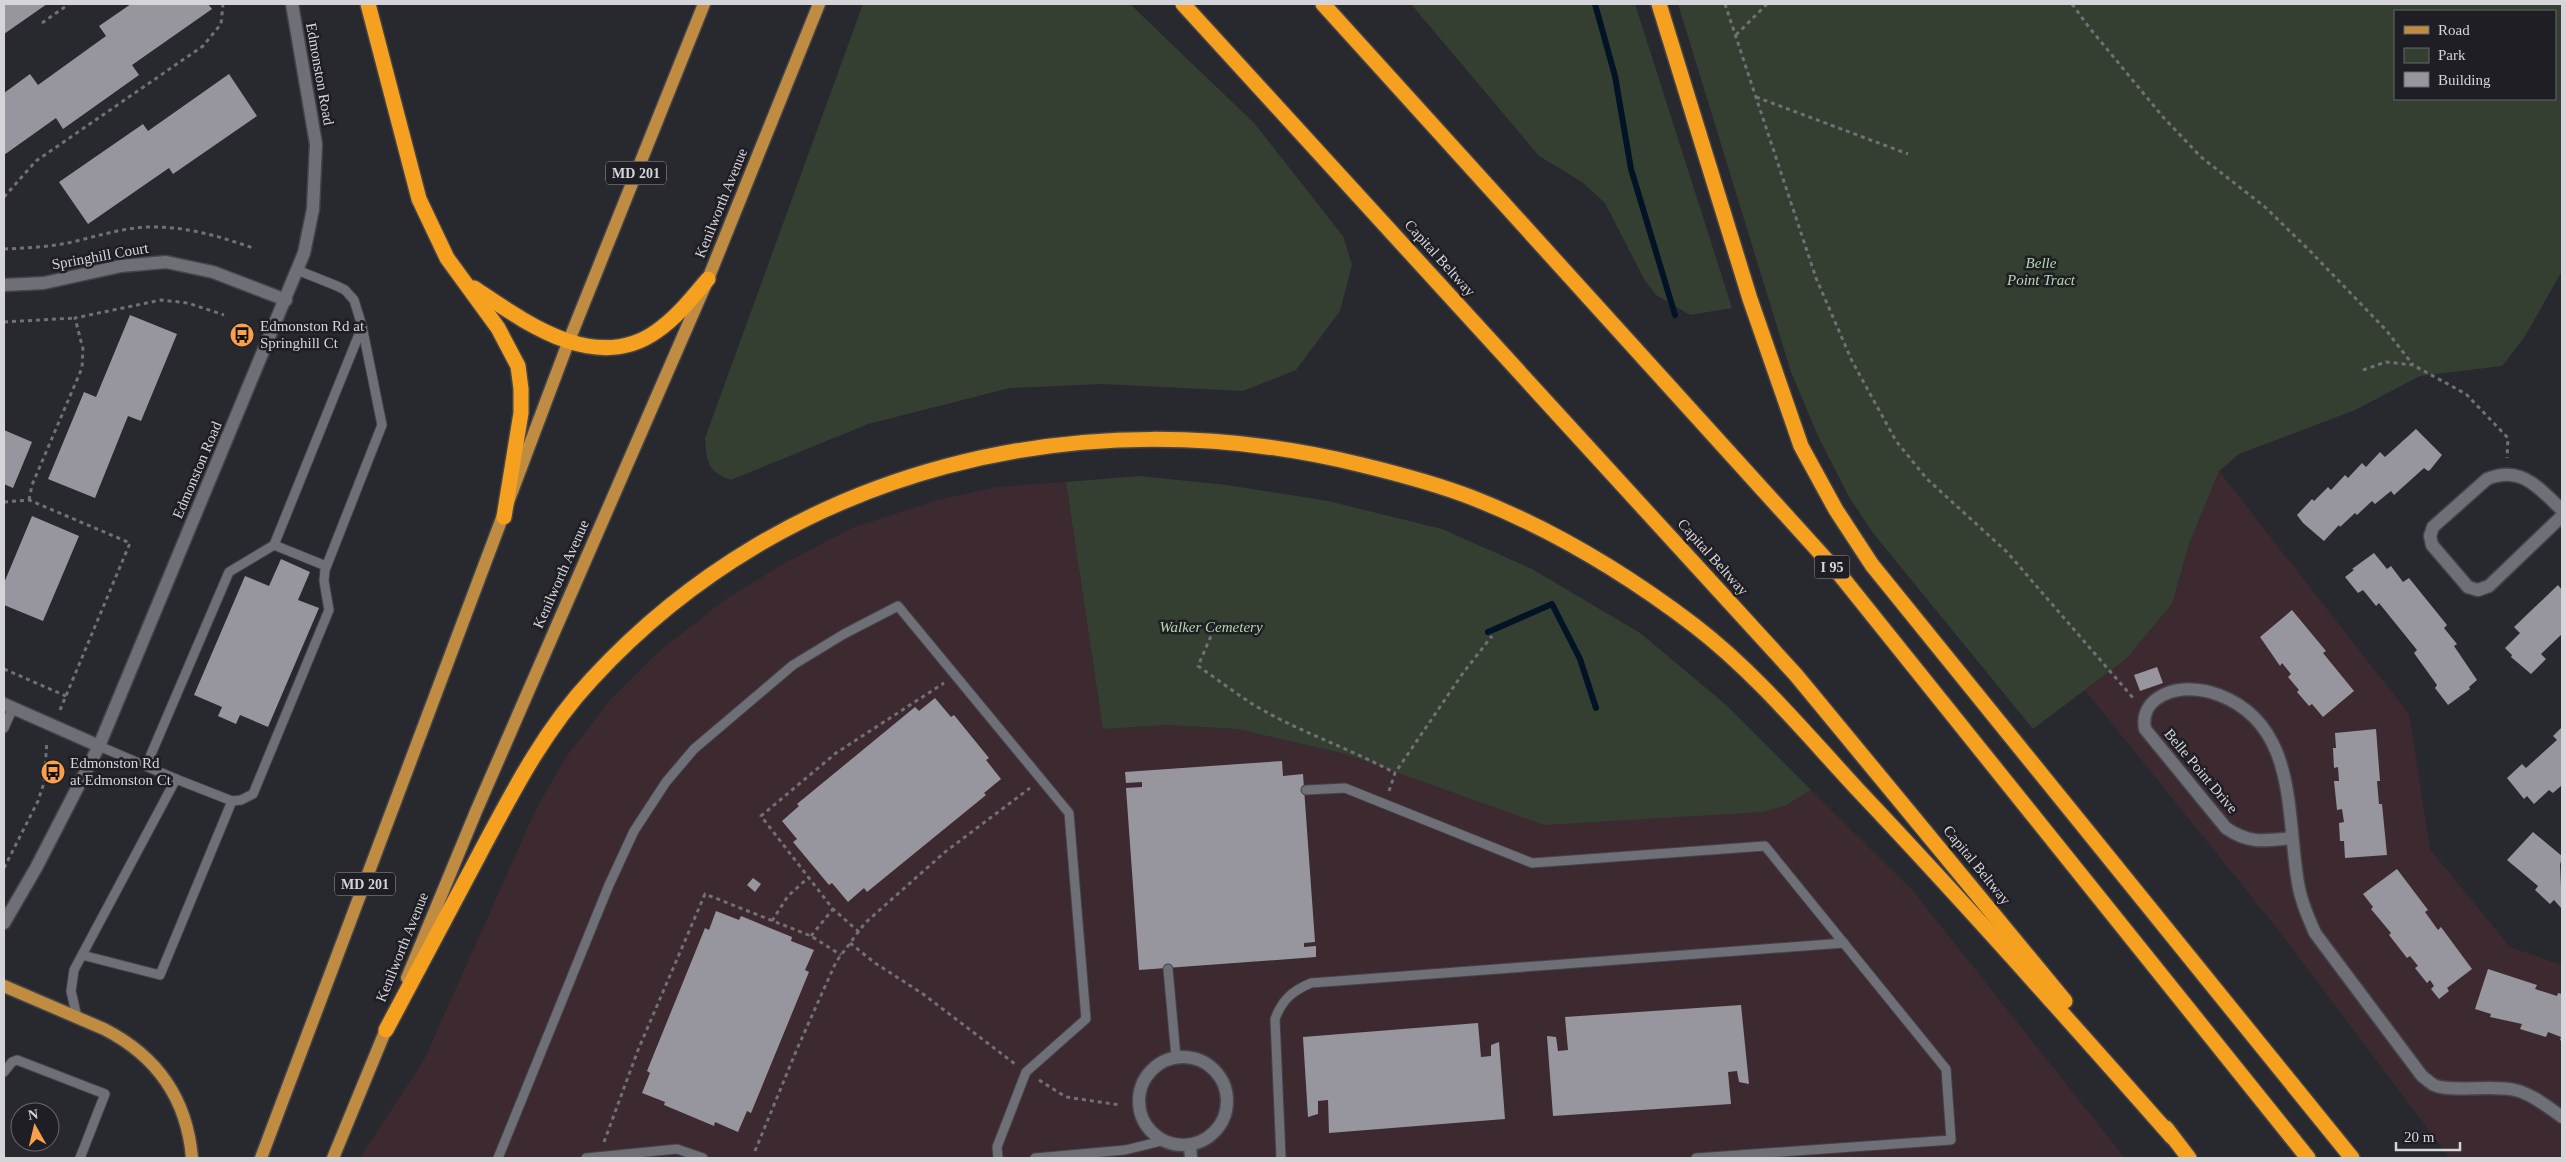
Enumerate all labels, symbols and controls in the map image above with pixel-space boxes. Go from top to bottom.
legend [2394,10,2556,100]
street label: Edmonston Road [303,22,337,127]
text: Road [2438,22,2470,38]
text: Park [2438,47,2466,63]
text: Building [2438,72,2491,88]
street label: Kenilworth Avenue [692,146,750,260]
road number: MD 201 [606,162,666,184]
street label: Capital Beltway [1402,217,1479,300]
street label: Springhill Court [50,239,150,272]
park label: Belle Point Tract [2006,255,2076,288]
place label: Edmonston Rd at Springhill Ct [260,318,365,351]
bus stop icon: Edmonston Rd at Springhill Ct [229,322,255,348]
street label: Edmonston Road [169,419,225,521]
street label: Capital Beltway [1675,516,1752,599]
street label: Kenilworth Avenue [530,517,592,631]
road number: I 95 [1814,556,1850,578]
park label: Walker Cemetery [1159,619,1263,635]
street label: Belle Point Drive [2161,726,2241,817]
place label: Edmonston Rd at Edmonston Ct [70,755,172,788]
bus stop icon: Edmonston Rd at Edmonston Ct [40,759,66,785]
street label: Capital Beltway [1940,822,2014,908]
road number: MD 201 [335,872,395,896]
street label: Kenilworth Avenue [373,890,431,1004]
north arrow [10,1102,60,1152]
text: N [27,1106,39,1123]
scale bar [2396,1120,2460,1152]
text: 20 m [2404,1129,2435,1145]

